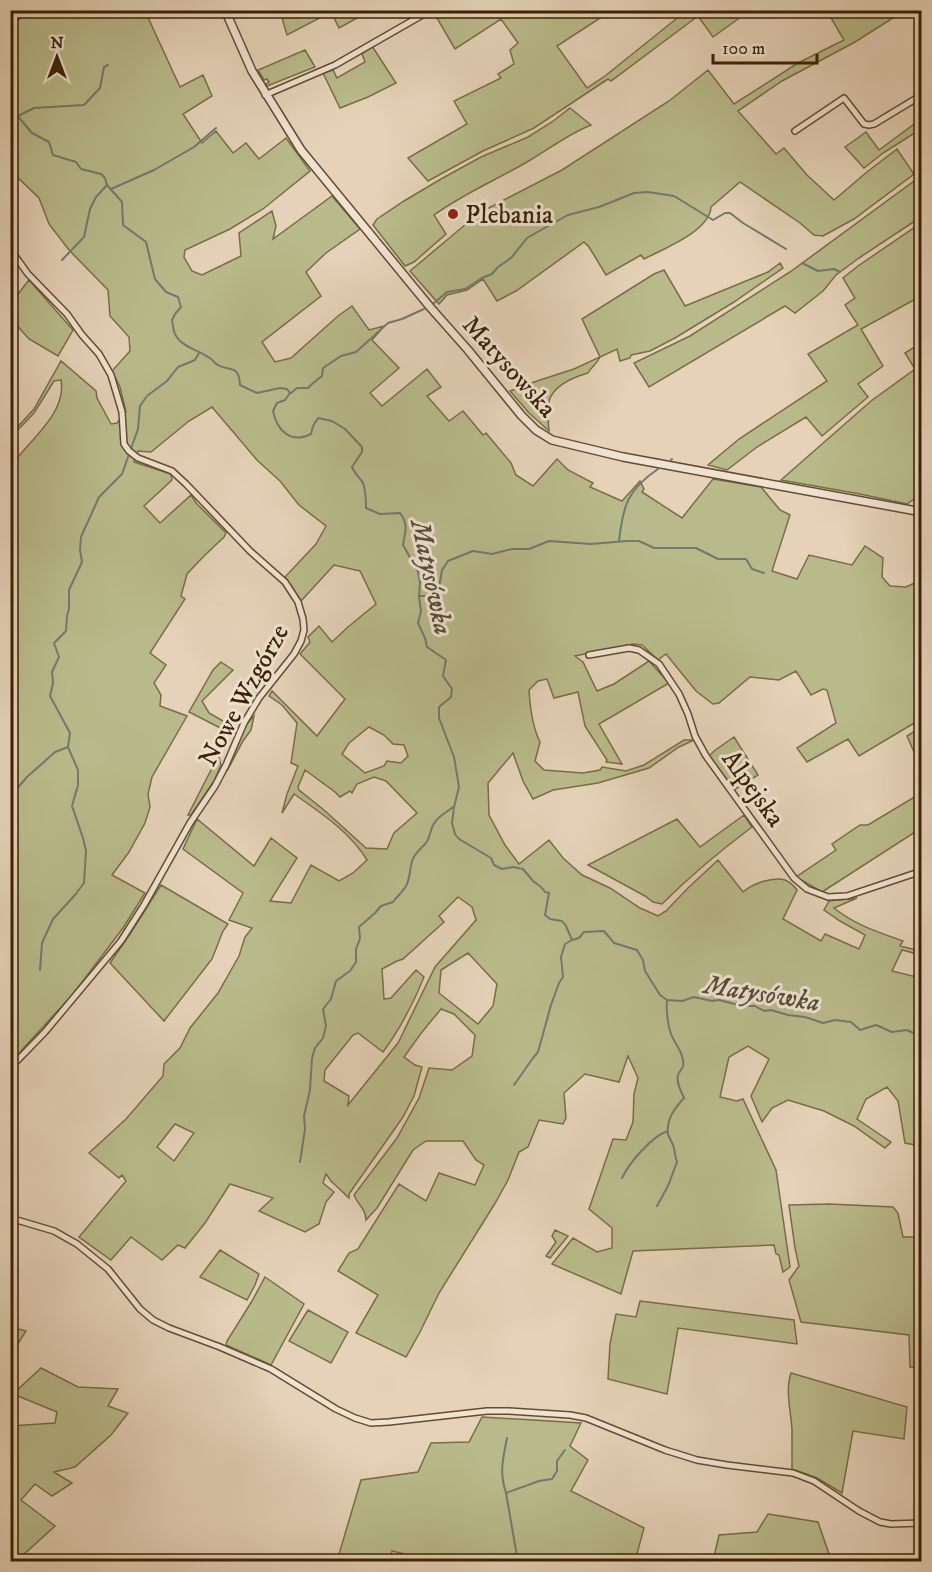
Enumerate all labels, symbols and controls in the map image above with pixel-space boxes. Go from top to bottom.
north arrow [27,27,87,87]
scale bar [713,27,816,65]
text: N [50,33,64,53]
text: 100 m [722,38,765,60]
place label: Plebania [465,199,553,232]
marker: Plebania [446,207,460,221]
street label: Matysowska [454,309,563,425]
water label: Matysówka [402,515,460,638]
street label: Nowe Wzgórze [192,619,297,773]
street label: Alpejska [714,744,792,834]
water label: Matysówka [700,968,822,1020]

